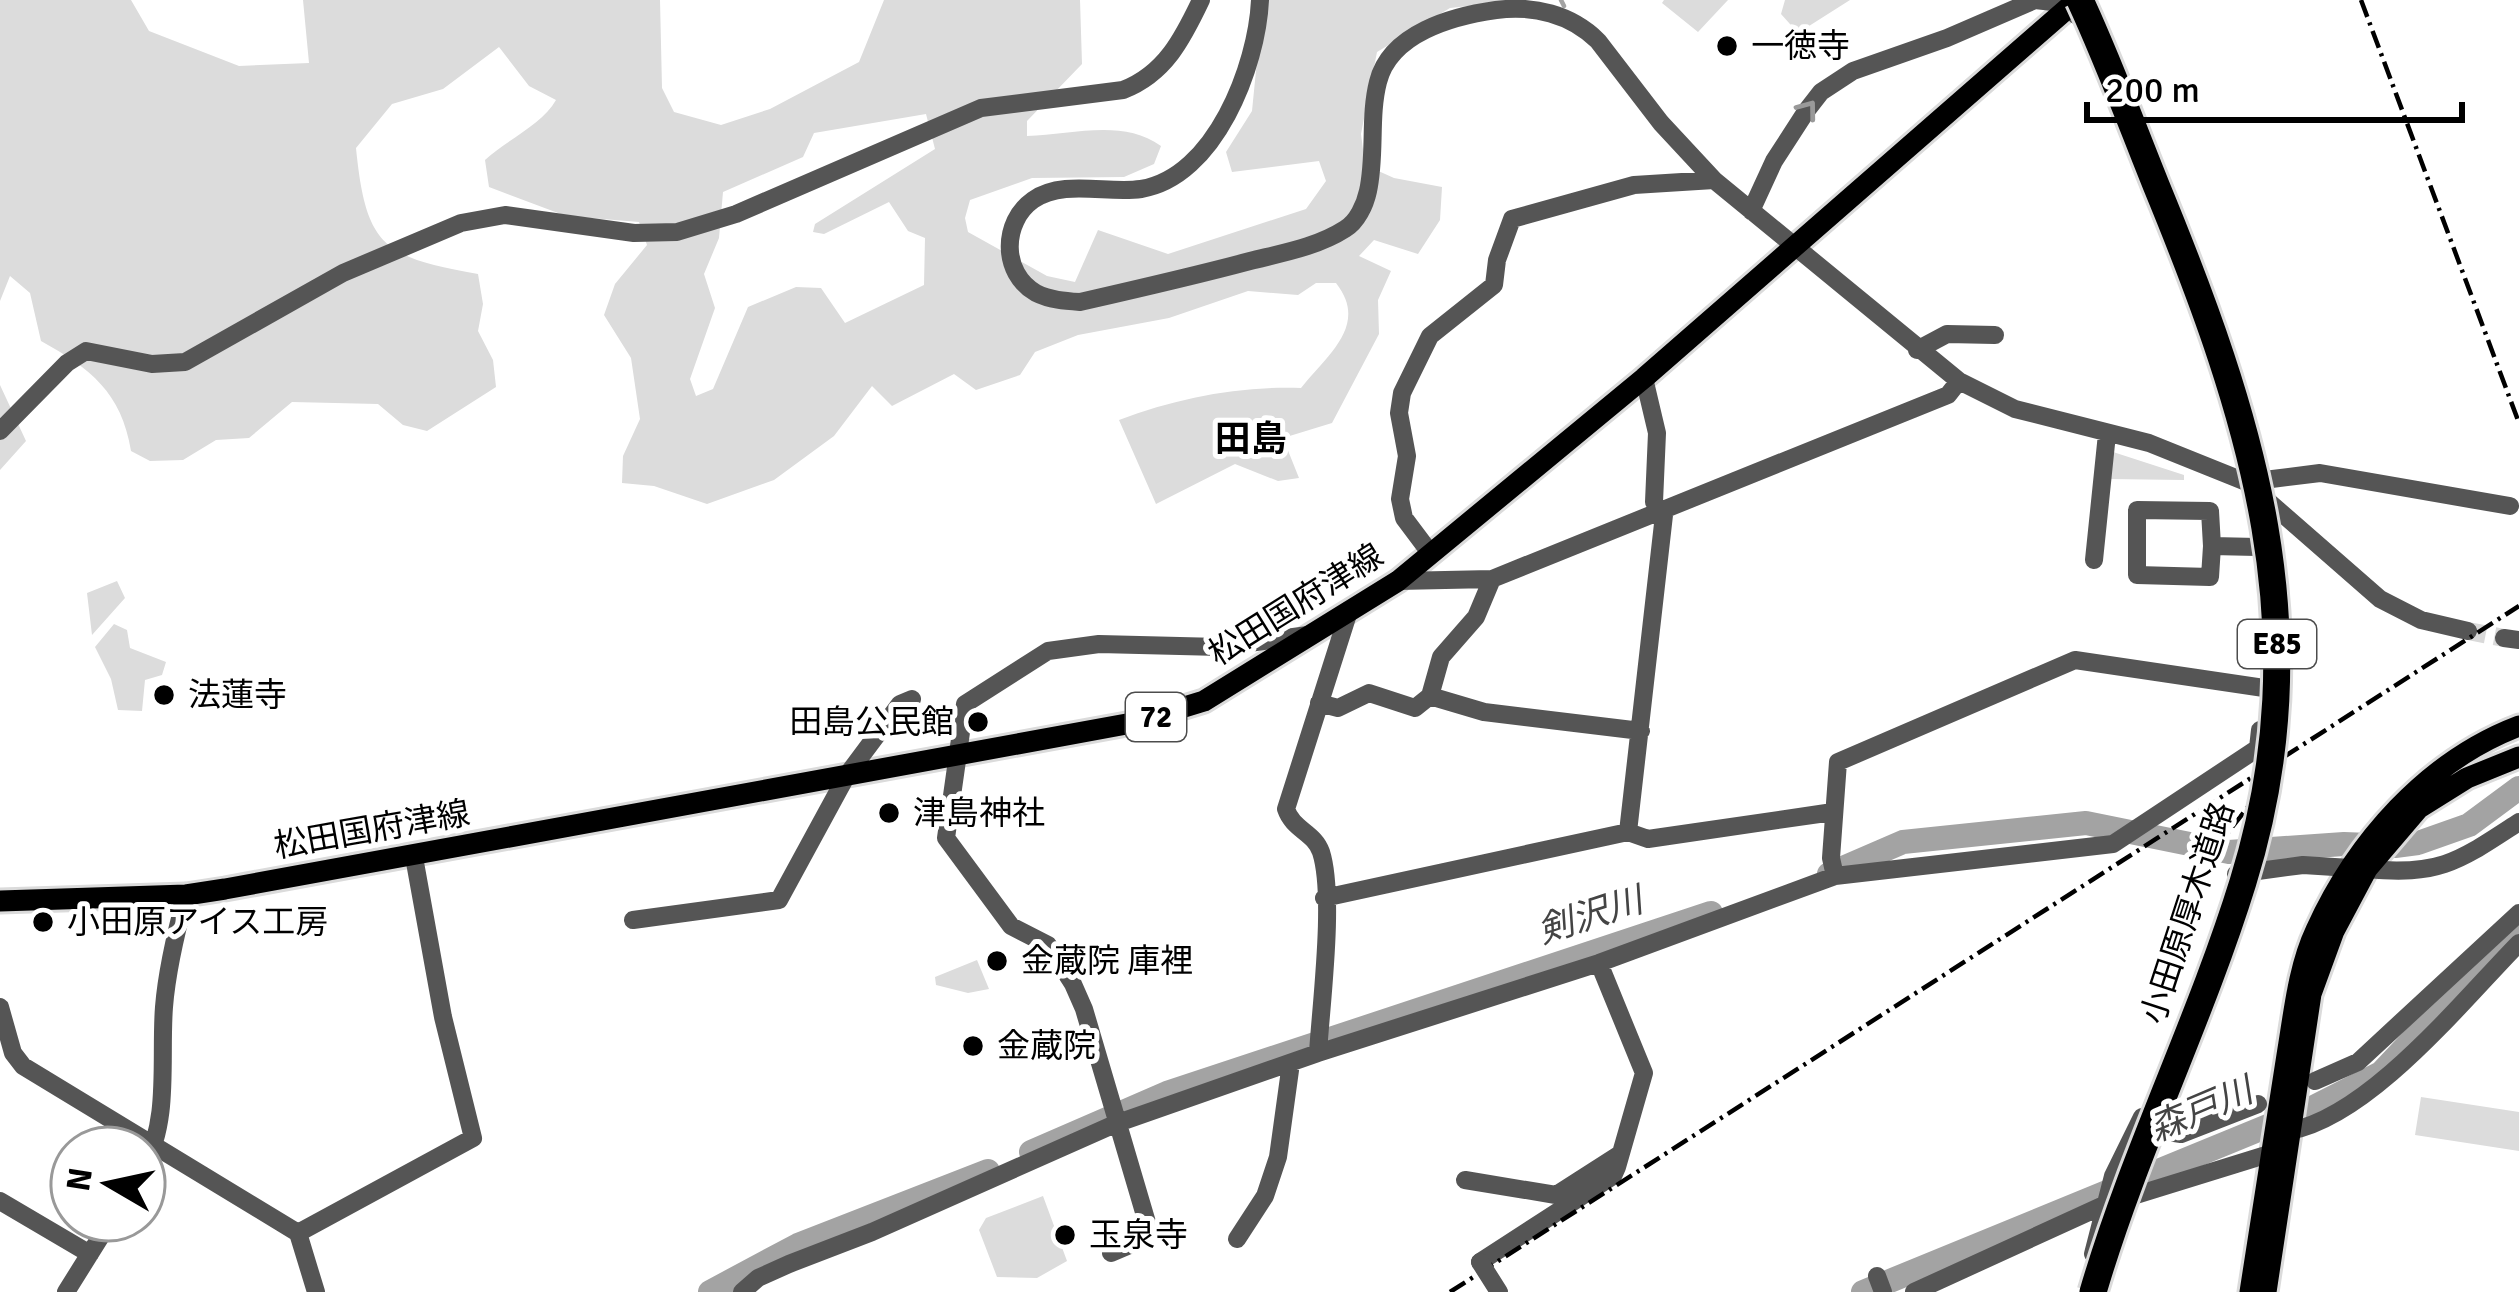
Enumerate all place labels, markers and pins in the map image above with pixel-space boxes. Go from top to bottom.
place label: 一徳寺 [1751,26,1850,67]
marker: 一徳寺 [1714,33,1740,59]
place label: 法蓮寺 [188,675,287,716]
marker: 法蓮寺 [151,682,177,708]
place label: 田島公民館 [789,702,954,743]
marker: 田島公民館 [965,709,991,735]
place label: 津島神社 [913,793,1045,834]
marker: 津島神社 [876,800,902,826]
place label: 小田原アイス工房 [67,902,328,943]
marker: 小田原アイス工房 [30,909,56,935]
place label: 金蔵院 庫裡 [1021,941,1193,982]
marker: 金蔵院 庫裡 [984,948,1010,974]
place label: 金蔵院 [997,1026,1096,1067]
marker: 金蔵院 [960,1033,986,1059]
place label: 玉泉寺 [1089,1215,1188,1256]
marker: 玉泉寺 [1052,1222,1078,1248]

